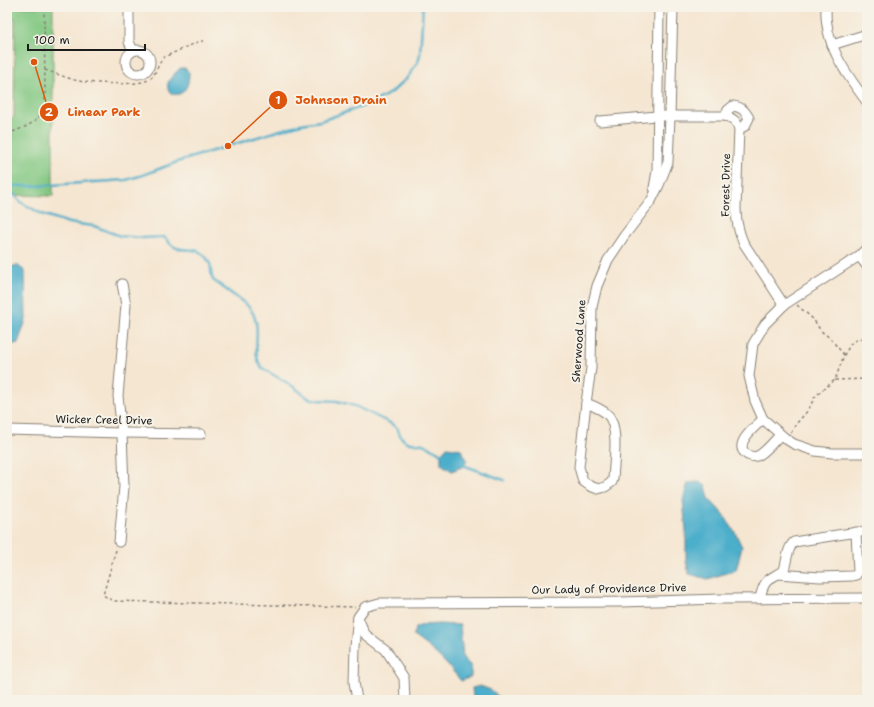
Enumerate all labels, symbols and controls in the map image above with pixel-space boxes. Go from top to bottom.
scale bar [28,26,145,52]
text: 100 m [34,32,70,48]
callout: Johnson Drain [268,88,395,112]
text: 1 [275,92,281,108]
text: Johnson Drain [295,92,387,108]
callout: Linear Park [39,100,148,124]
text: 2 [45,104,54,120]
text: Linear Park [68,104,141,120]
street label: Forest Drive [718,153,734,217]
street label: Sherwood Lane [569,299,589,383]
street label: Wicker Creel Drive [55,412,153,428]
street label: Our Lady of Providence Drive [531,580,687,598]

